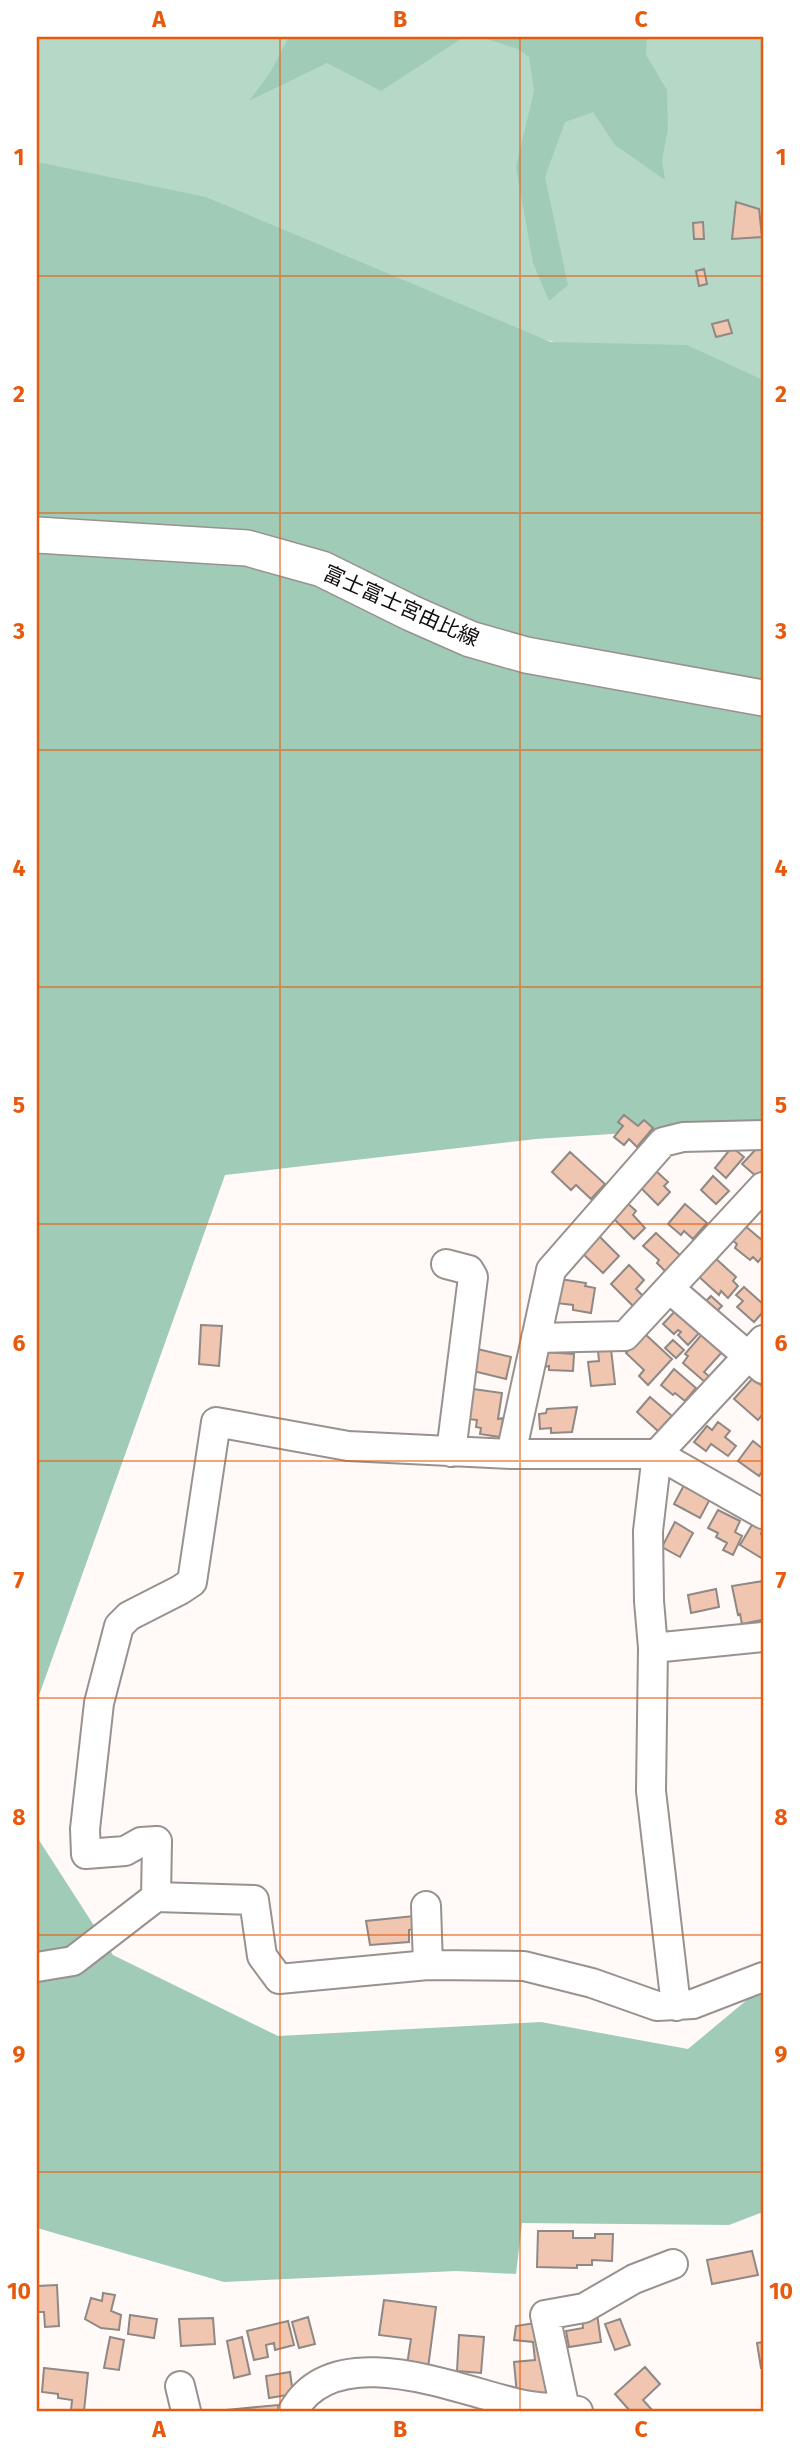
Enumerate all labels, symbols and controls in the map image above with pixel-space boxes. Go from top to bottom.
text: A [151,5,166,33]
text: B [393,5,407,33]
text: C [634,5,648,33]
text: 1 [14,143,24,171]
text: 1 [776,143,786,171]
text: 2 [13,380,25,408]
text: 2 [775,380,787,408]
street label: 富士富士宮由比線 [319,560,483,652]
text: 3 [12,617,25,645]
text: 3 [774,617,787,645]
text: 4 [13,854,26,882]
text: 4 [775,854,788,882]
text: 5 [13,1091,25,1119]
text: 5 [775,1091,787,1119]
text: 6 [13,1329,26,1357]
text: 6 [775,1329,788,1357]
text: 7 [14,1566,25,1594]
text: 7 [776,1566,787,1594]
text: 8 [12,1803,26,1831]
text: 8 [774,1803,788,1831]
text: 9 [13,2040,26,2068]
text: 9 [775,2040,788,2068]
text: 10 [7,2277,31,2305]
text: 10 [769,2277,793,2305]
text: A [151,2415,166,2443]
text: B [393,2415,407,2443]
text: C [634,2415,648,2443]

